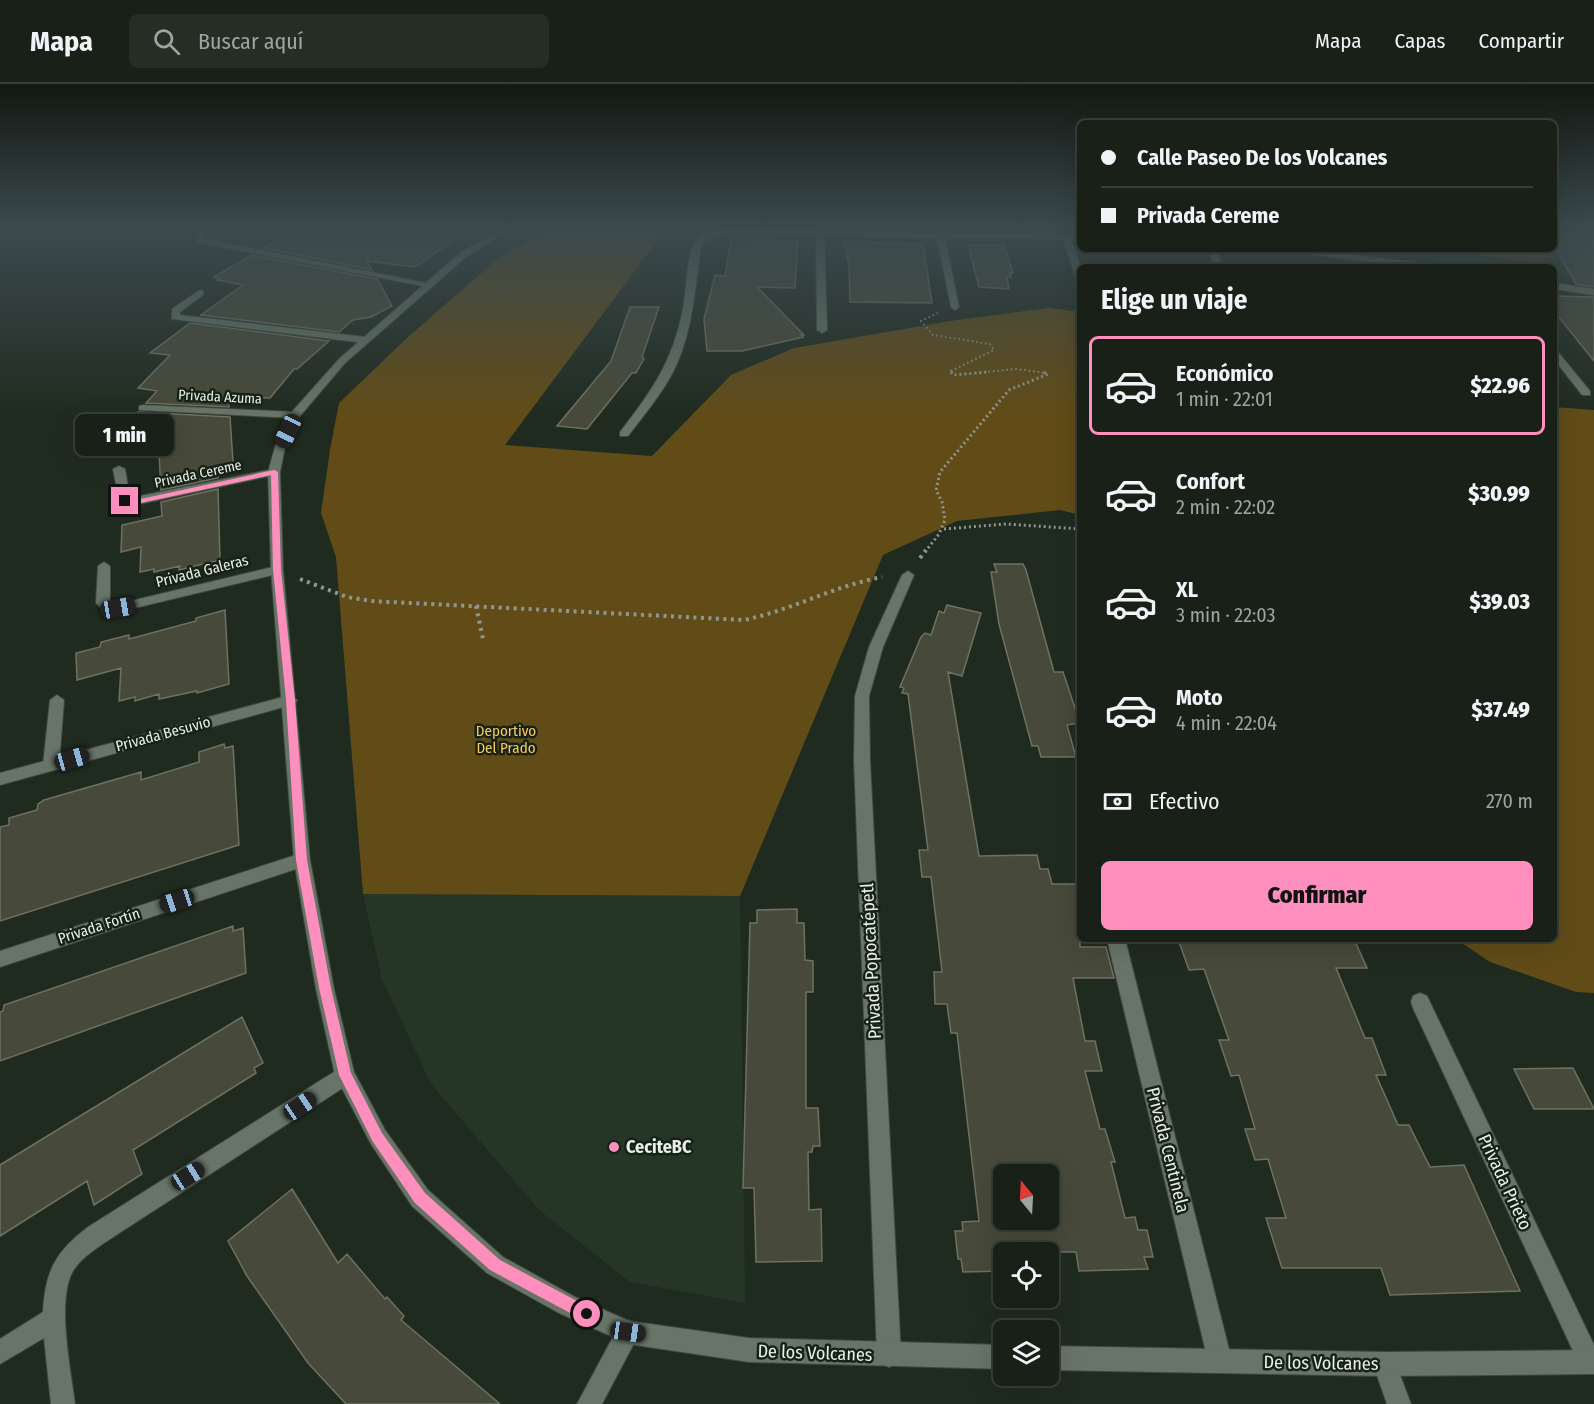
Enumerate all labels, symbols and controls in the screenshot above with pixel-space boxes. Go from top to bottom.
search box [129,14,549,68]
text: Mapa [30,25,93,58]
icon: search [150,25,183,58]
text: Buscar aquí [198,28,303,55]
text: Mapa [1315,28,1362,54]
text: Capas [1395,28,1445,54]
text: Compartir [1478,28,1564,54]
text: Calle Paseo De los Volcanes [1137,144,1387,171]
text: Privada Cereme [1137,202,1279,229]
text: Elige un viaje [1101,284,1247,316]
icon: car [1104,359,1158,413]
text: Económico [1176,360,1274,387]
text: $22.96 [1471,372,1530,399]
street label: Privada Azuma [178,386,262,408]
text: 1 min · 22:01 [1176,387,1273,411]
car [272,411,304,451]
callout: 1 min [76,414,174,456]
text: 1 min [103,423,146,447]
street label: Privada Cereme [153,456,243,492]
icon: car [1104,467,1158,521]
text: Confort [1176,468,1245,495]
text: $30.99 [1468,480,1530,507]
route end [111,487,138,514]
text: 2 min · 22:02 [1176,495,1275,519]
street label: Privada Galeras [154,551,250,591]
icon: car [1104,575,1158,629]
text: XL [1176,576,1198,603]
text: $39.03 [1470,588,1530,615]
car [99,596,137,620]
text: 3 min · 22:03 [1176,603,1275,627]
icon: car [1104,683,1158,737]
text: Moto [1176,684,1223,711]
text: $37.49 [1471,696,1530,723]
text: 4 min · 22:04 [1176,711,1277,735]
street label: Privada Besuvio [114,713,213,755]
park label: Deportivo Del Prado [476,722,536,757]
car [52,745,92,773]
icon: cash [1101,785,1134,818]
text: Efectivo [1149,788,1220,815]
text: 270 m [1486,789,1533,813]
button: Confirmar [1101,861,1533,930]
street label: Privada Popocatépetl [856,882,886,1040]
car [157,887,197,915]
street label: Privada Fortín [56,904,142,948]
street label: Privada Centinela [1142,1085,1194,1215]
car [280,1088,320,1124]
street label: Privada Prieto [1473,1131,1537,1233]
place label: CeciteBC [626,1136,692,1158]
marker: CeciteBC [607,1140,621,1154]
car [168,1159,208,1193]
north arrow [993,1164,1059,1230]
map controls [993,1164,1059,1386]
button: locate [993,1242,1059,1308]
route start [573,1300,600,1327]
button: layers [993,1320,1059,1386]
car [609,1321,647,1343]
street label: De los Volcanes [757,1340,873,1366]
street label: De los Volcanes [1263,1351,1379,1375]

